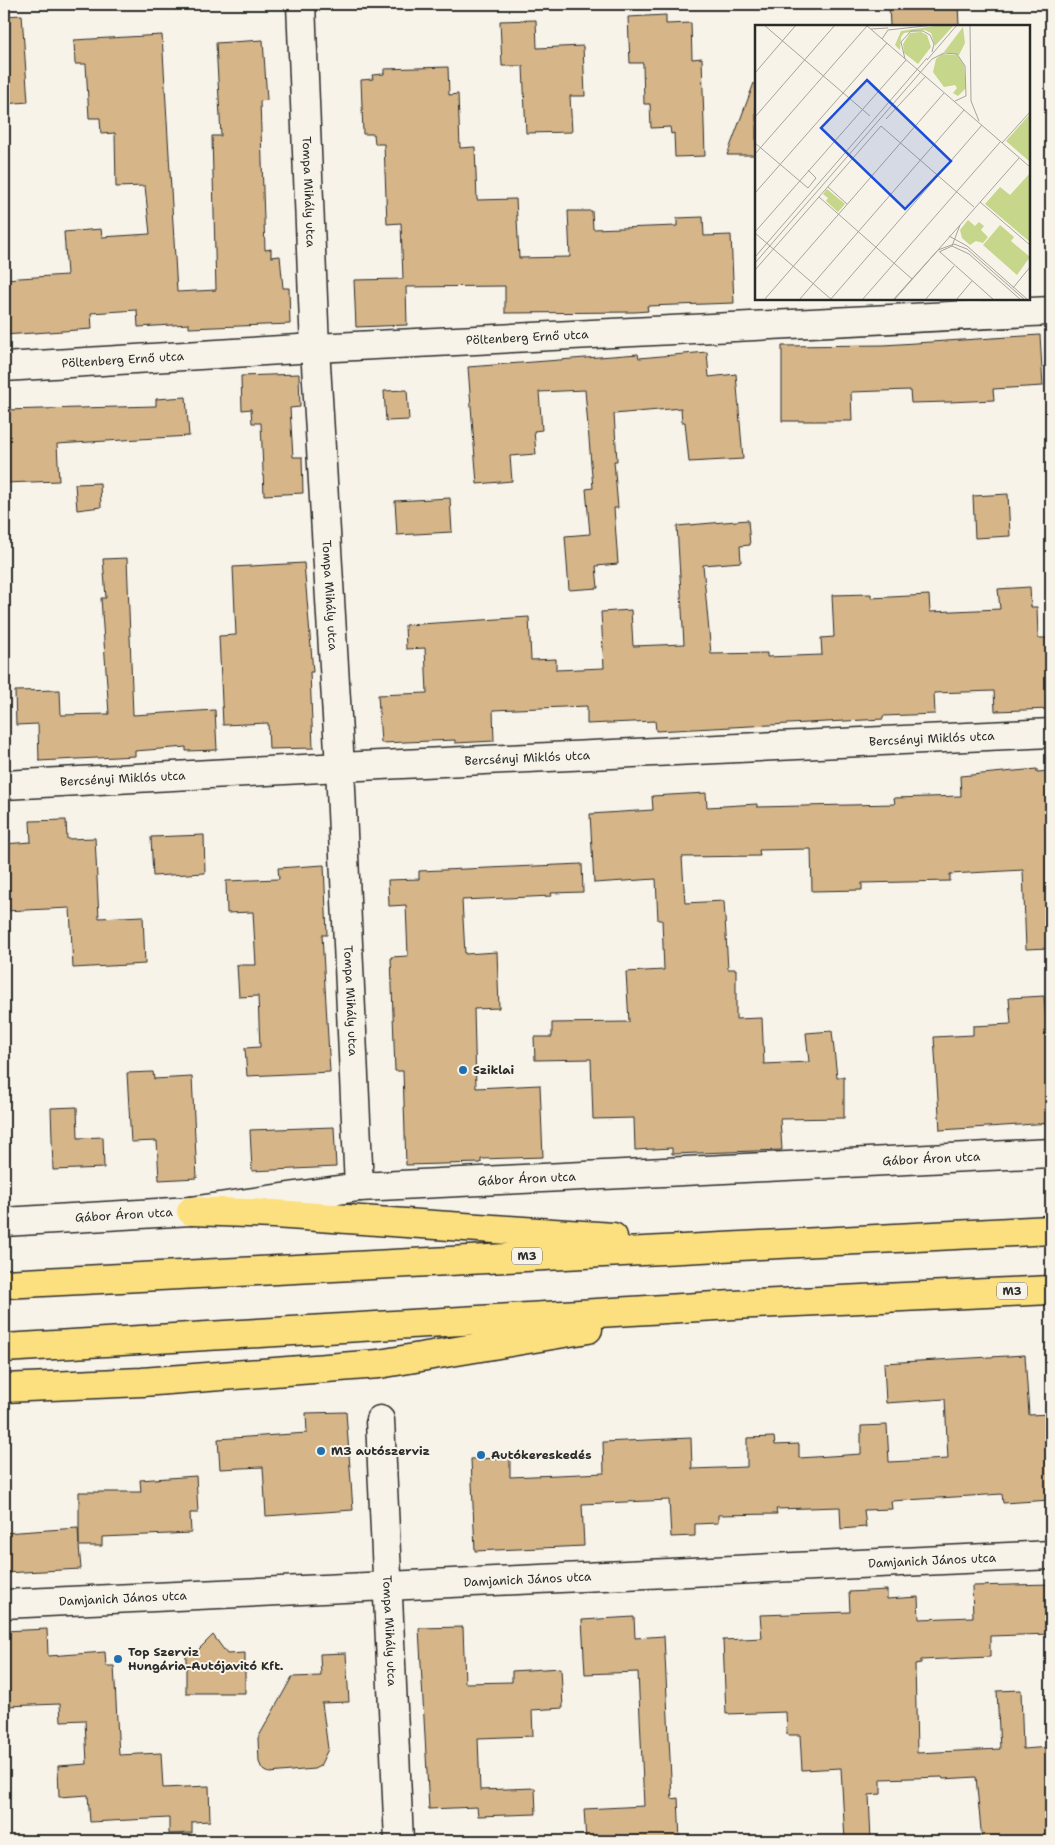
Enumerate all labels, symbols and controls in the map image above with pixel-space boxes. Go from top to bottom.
inset map [755,25,1030,300]
street label: Tompa Mihály utca [298,136,319,248]
street label: Pöltenberg Ernő utca [466,326,589,348]
street label: Pöltenberg Ernő utca [61,348,185,371]
street label: Tompa Mihály utca [318,539,341,652]
street label: Bercsényi Miklós utca [869,728,995,750]
street label: Bercsényi Miklós utca [464,747,591,769]
street label: Bercsényi Miklós utca [60,767,186,790]
street label: Tompa Mihály utca [340,945,361,1057]
place label: Sziklai [473,1062,515,1078]
marker: Sziklai [457,1064,469,1076]
street label: Gábor Áron utca [882,1148,981,1169]
street label: Gábor Áron utca [477,1168,577,1189]
street label: Gábor Áron utca [74,1204,174,1226]
road number: M3 [512,1248,542,1264]
road number: M3 [997,1282,1027,1300]
place label: M3 autószerviz [331,1443,430,1459]
marker: M3 autószerviz [315,1445,327,1457]
place label: Autókereskedés [491,1447,592,1463]
marker: Autókereskedés [475,1449,487,1461]
street label: Damjanich János utca [868,1550,997,1572]
street label: Damjanich János utca [463,1568,592,1590]
street label: Tompa Mihály utca [379,1575,400,1687]
street label: Damjanich János utca [59,1587,188,1609]
place label: Top Szerviz Hungária-Autójavitó Kft. [128,1644,284,1674]
marker: Top Szerviz Hungária-Autójavitó Kft. [112,1653,124,1665]

